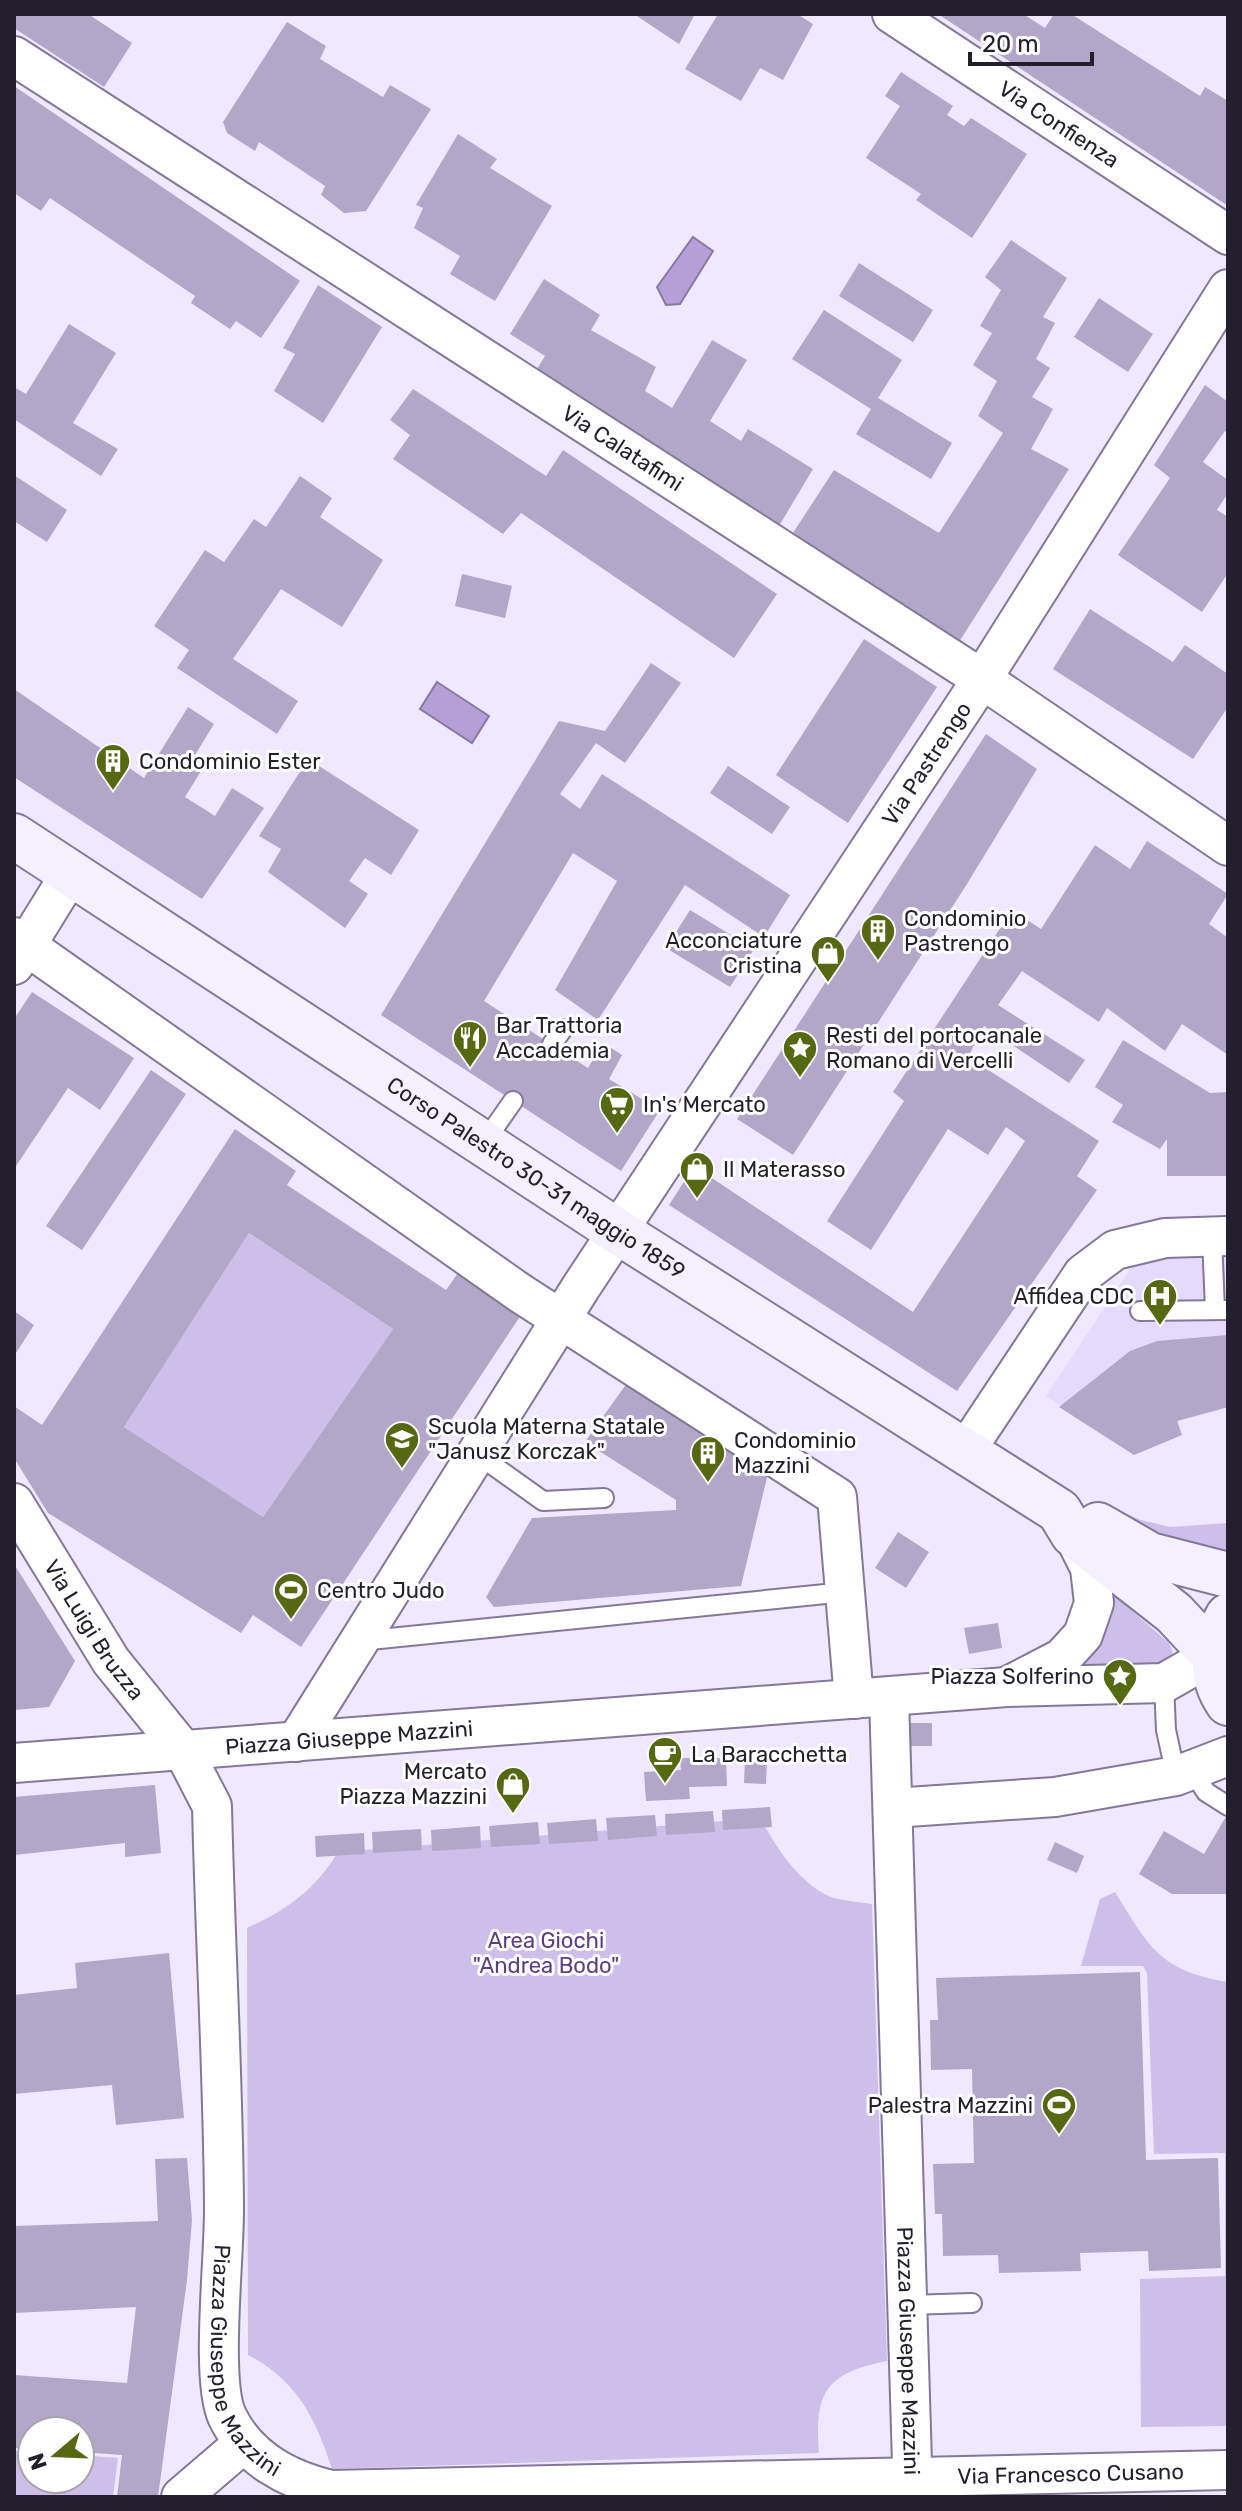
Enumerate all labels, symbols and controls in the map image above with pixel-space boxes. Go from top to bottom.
scale bar [970,16,1092,66]
text: 20 m [982,30,1039,58]
street label: Via Confienza [993,75,1124,174]
street label: Via Calatafimi [557,399,688,497]
street label: Via Pastrengo [876,697,977,831]
building icon: Condominio Ester [94,742,132,792]
place label: Condominio Ester [139,748,321,775]
place label: Condominio Pastrengo [904,905,1027,957]
building icon: Condominio Pastrengo [859,912,897,962]
place label: Acconciature Cristina [665,927,802,979]
shop icon: Acconciature Cristina [809,934,847,984]
place label: Bar Trattoria Accademia [496,1012,622,1064]
restaurant icon: Bar Trattoria Accademia [451,1019,489,1069]
place label: Resti del portocanale Romano di Vercelli [826,1022,1042,1074]
place icon: Resti del portocanale Romano di Vercelli [781,1029,819,1079]
street label: Corso Palestro 30-31 maggio 1859 [382,1071,690,1285]
supermarket icon: In's Mercato [598,1085,636,1135]
place label: In's Mercato [643,1091,766,1118]
shop icon: Il Materasso [678,1150,716,1200]
place label: Il Materasso [723,1156,846,1183]
hospital icon: Affidea CDC [1141,1277,1179,1327]
place label: Affidea CDC [1013,1283,1134,1310]
place label: Scuola Materna Statale "Janusz Korczak" [428,1413,665,1465]
school or university icon: Scuola Materna Statale "Janusz Korczak" [383,1420,421,1470]
place label: Condominio Mazzini [734,1427,857,1479]
building icon: Condominio Mazzini [689,1434,727,1484]
street label: Via Luigi Bruzza [38,1555,150,1705]
sports icon: Centro Judo [272,1571,310,1621]
place label: Centro Judo [317,1577,445,1604]
place icon: Piazza Solferino [1101,1657,1139,1707]
place label: Piazza Solferino [931,1663,1094,1690]
street label: Piazza Giuseppe Mazzini [224,1715,474,1761]
cafe icon: La Baracchetta [646,1735,684,1785]
place label: La Baracchetta [691,1741,847,1768]
place label: Mercato Piazza Mazzini [339,1758,487,1810]
shop icon: Mercato Piazza Mazzini [494,1765,532,1815]
park label: Area Giochi "Andrea Bodo" [473,1927,619,1979]
sports icon: Palestra Mazzini [1040,2086,1078,2136]
place label: Palestra Mazzini [868,2092,1033,2119]
street label: Piazza Giuseppe Mazzini [891,2226,925,2475]
street label: Piazza Giuseppe Mazzini [205,2244,286,2482]
north arrow [16,2415,96,2495]
text: N [22,2449,53,2473]
street label: Via Francesco Cusano [957,2458,1184,2490]

